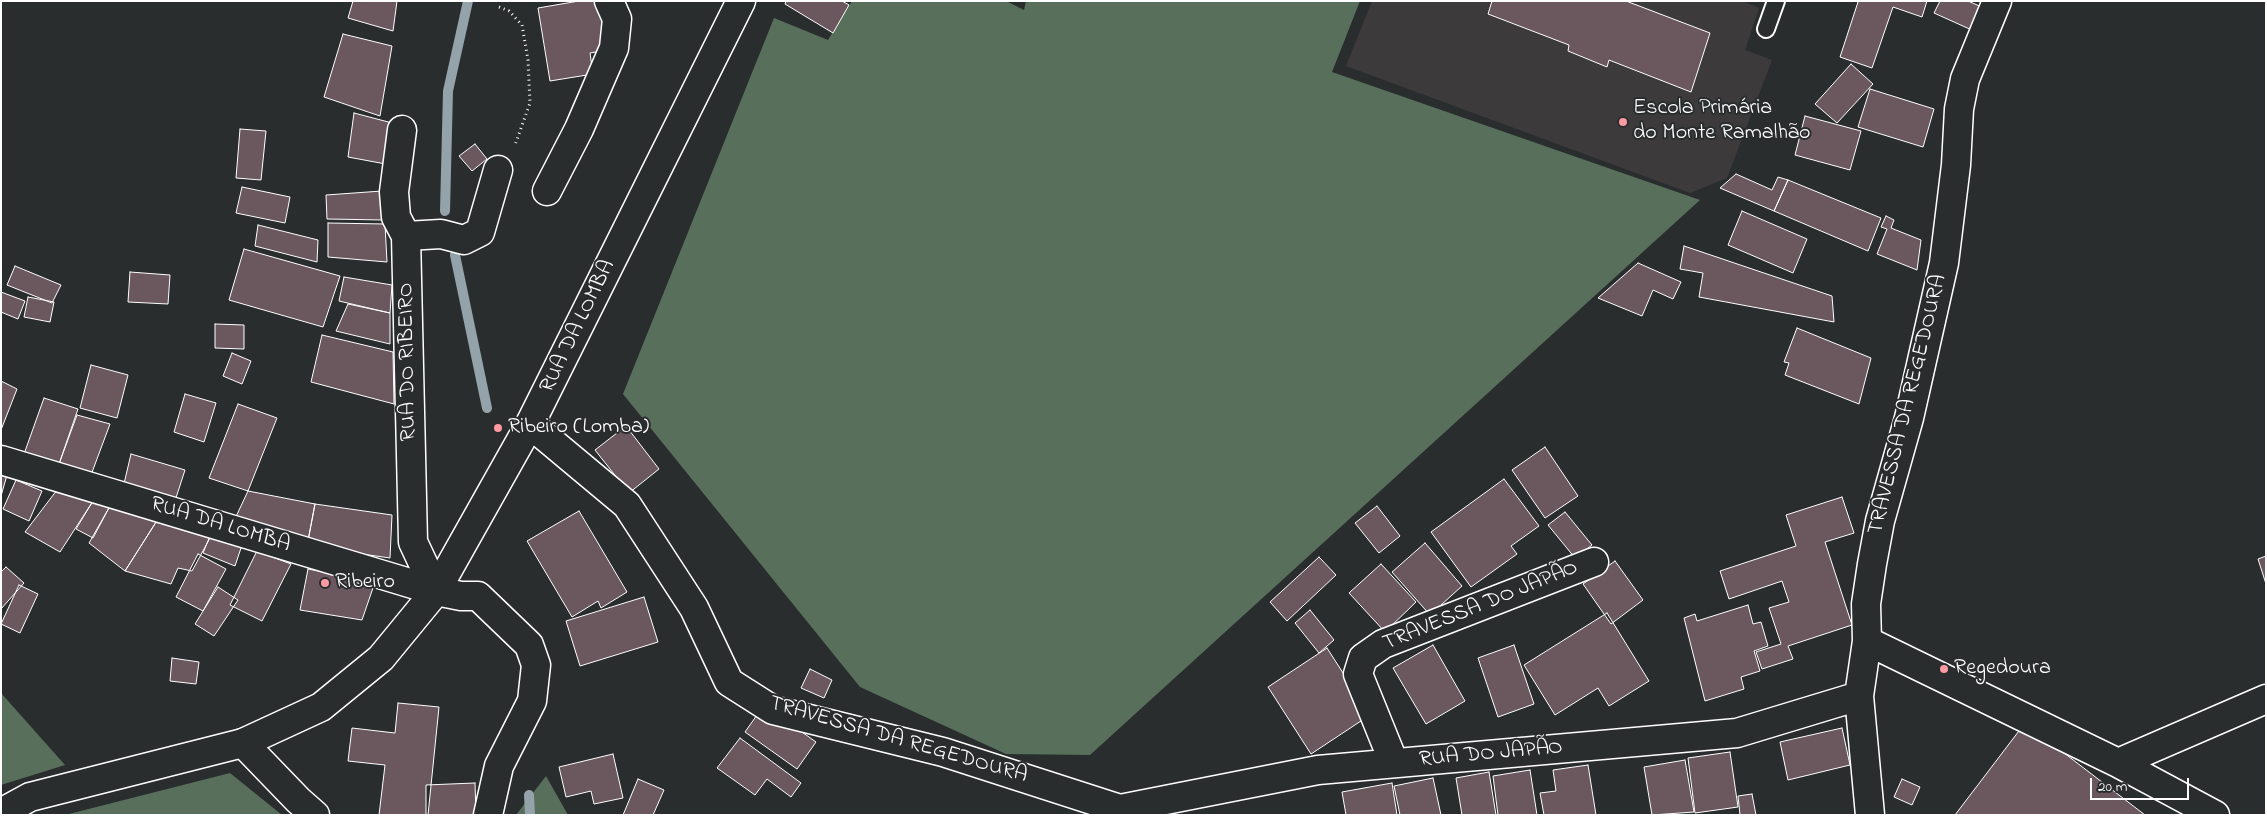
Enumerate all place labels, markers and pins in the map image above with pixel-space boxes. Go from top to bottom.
place label: Escola Primária do Monte Ramalhão [1633,96,1810,148]
marker: Escola Primária do Monte Ramalhão [1617,116,1629,128]
place label: Ribeiro (Lomba) [508,415,649,441]
marker: Ribeiro (Lomba) [492,422,504,434]
place label: Ribeiro [335,570,395,596]
marker: Ribeiro [319,577,331,589]
place label: Regedoura [1954,656,2051,682]
marker: Regedoura [1938,663,1950,675]

